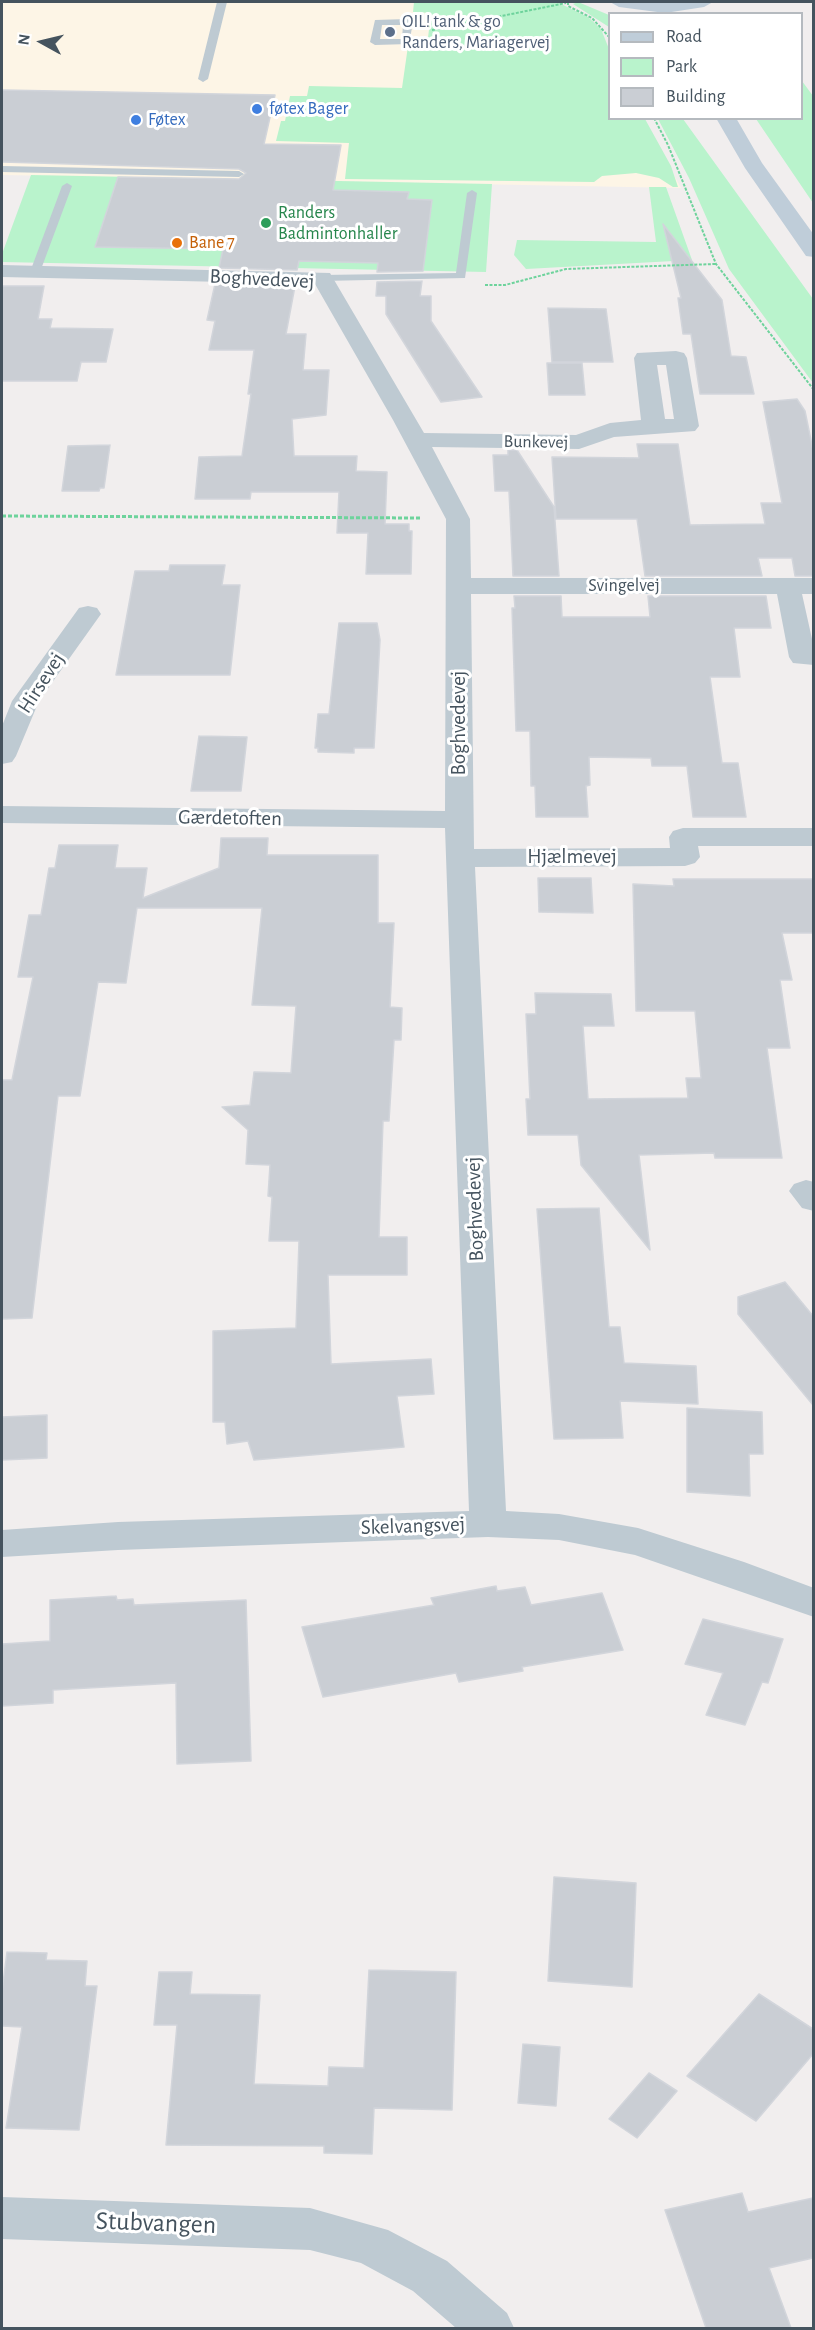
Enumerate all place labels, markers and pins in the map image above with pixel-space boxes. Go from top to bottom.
place label: OIL! tank & go Randers, Mariagervej [402,11,550,54]
marker: OIL! tank & go Randers, Mariagervej [383,25,397,39]
place label: føtex Bager [269,98,348,120]
marker: føtex Bager [250,102,264,116]
place label: Føtex [148,109,186,131]
marker: Føtex [129,113,143,127]
place label: Randers Badmintonhaller [278,202,397,244]
marker: Randers Badmintonhaller [259,216,273,230]
place label: Bane 7 [189,232,235,254]
marker: Bane 7 [170,236,184,250]

